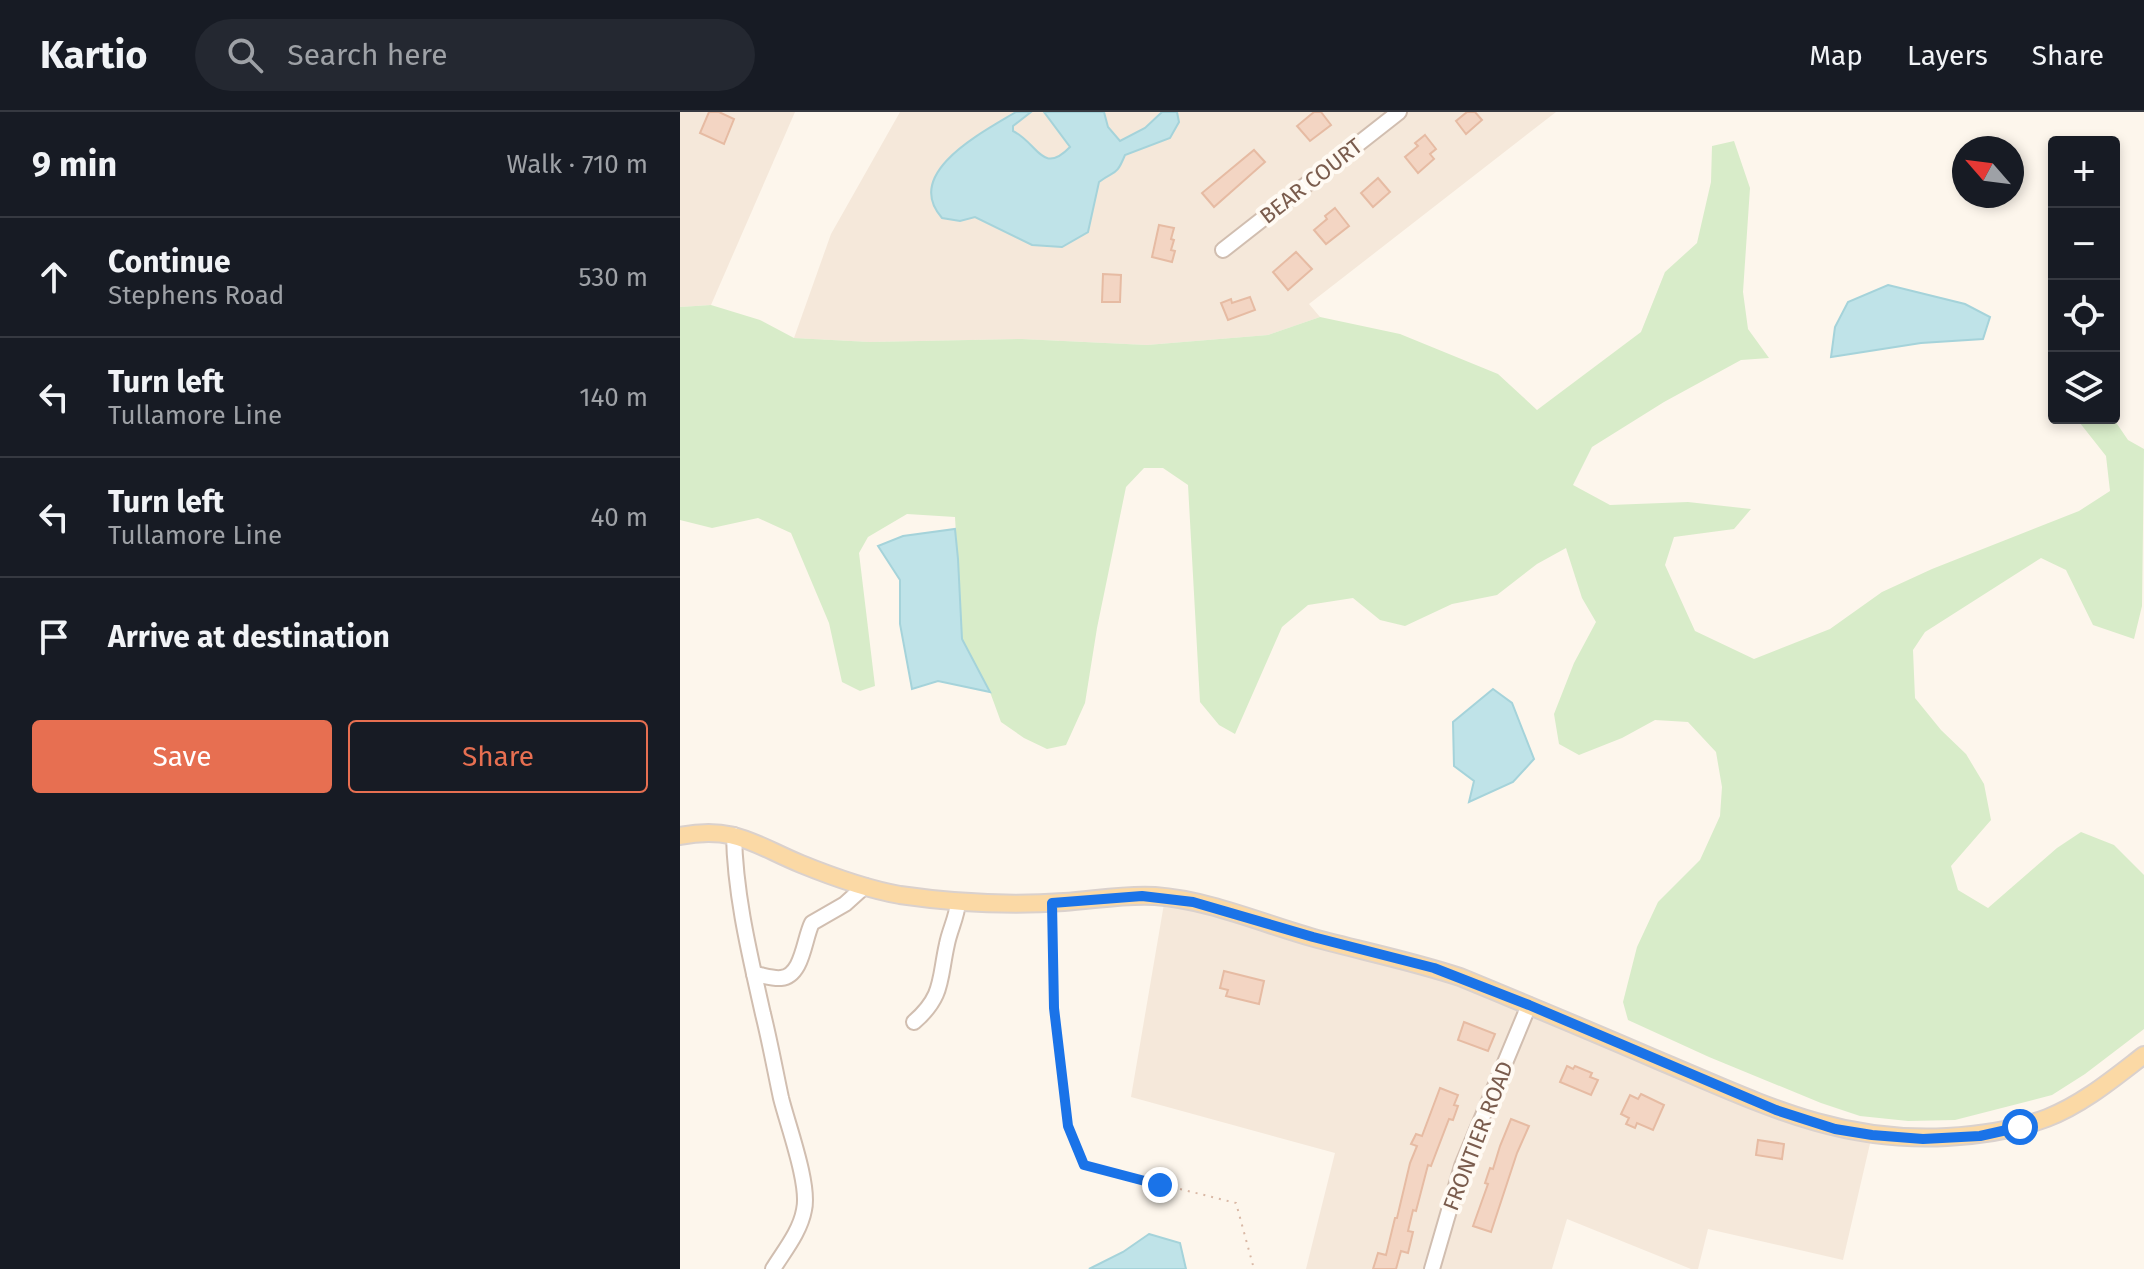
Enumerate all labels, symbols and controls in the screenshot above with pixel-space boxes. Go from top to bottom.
search box [195,19,755,91]
text: Kartio [40,32,147,78]
icon: search [223,33,267,77]
text: Search here [287,37,448,73]
text: Map [1809,39,1863,72]
text: Layers [1907,39,1988,72]
text: Share [2032,39,2104,72]
street label: BEAR COURT [1254,132,1368,229]
north arrow [1952,136,2024,208]
map controls [2048,136,2120,424]
button: + [2048,136,2120,208]
text: 9 min [32,144,117,185]
text: Walk · 710 m [506,149,648,180]
button: − [2048,208,2120,280]
text: Continue [108,244,231,280]
icon: ahead [32,255,76,299]
text: 530 m [579,262,648,293]
text: Stephens Road [108,280,284,311]
button: locate [2048,280,2120,352]
button: layers [2048,352,2120,424]
text: Turn left [108,364,224,400]
icon: left [32,375,76,419]
text: 140 m [579,382,648,413]
text: Tullamore Line [108,400,282,431]
text: Turn left [108,484,224,520]
icon: left [32,495,76,539]
text: 40 m [590,502,648,533]
text: Tullamore Line [108,520,282,551]
icon: arrive [32,615,76,659]
text: Arrive at destination [108,619,390,655]
button: Save [32,720,332,793]
button: Share [348,720,648,793]
street label: FRONTIER ROAD [1437,1057,1519,1215]
route start [2002,1109,2038,1145]
route end [1142,1167,1178,1203]

